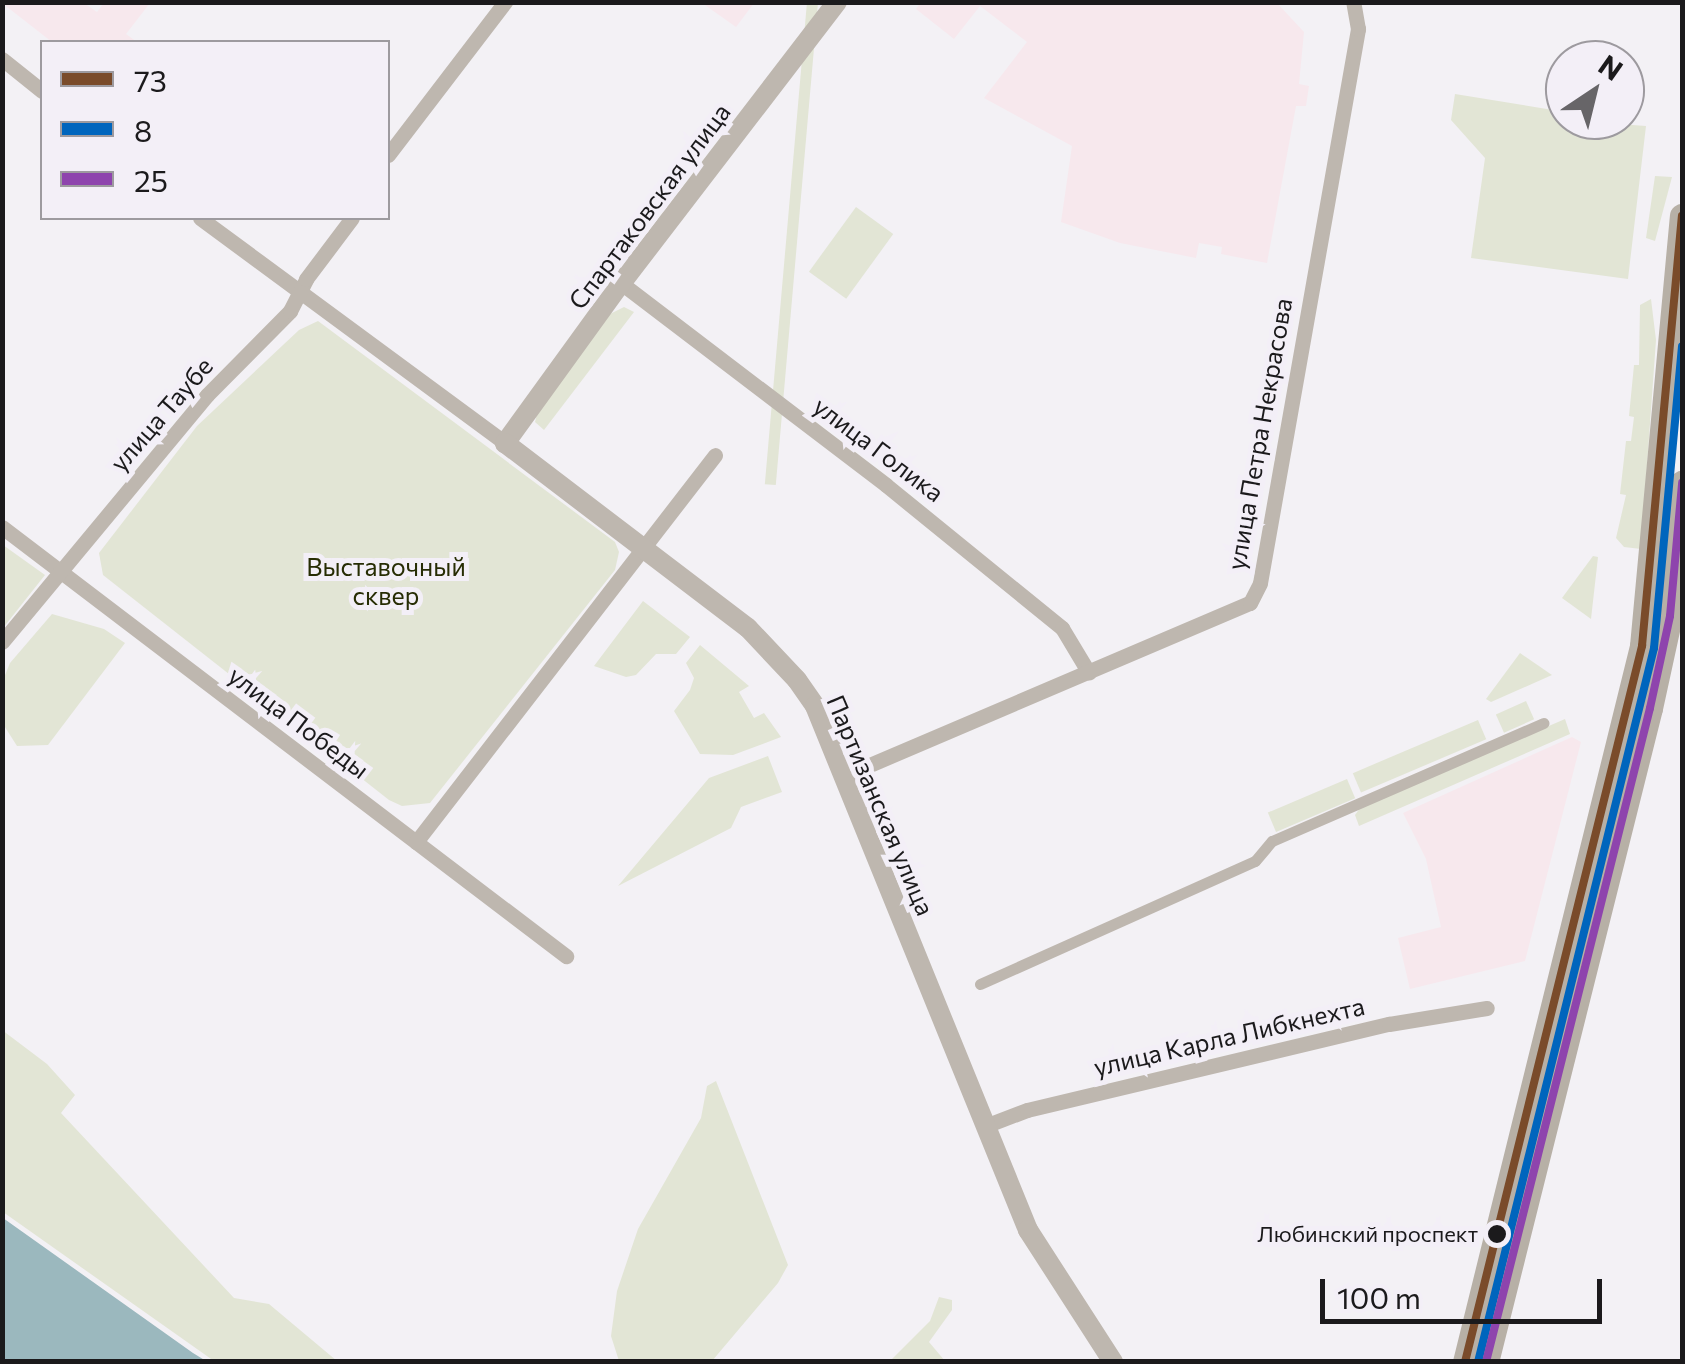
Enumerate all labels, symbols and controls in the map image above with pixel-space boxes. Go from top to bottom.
legend [40,40,390,220]
north arrow [1545,40,1645,140]
text: N [1593,47,1629,87]
text: 73 [134,61,167,98]
street label: Спартаковская улица [562,97,736,315]
text: 8 [134,111,152,148]
text: 25 [134,161,168,198]
street label: улица Петра Некрасова [1220,296,1298,572]
street label: улица Таубе [103,351,219,477]
street label: улица Голика [808,390,950,508]
park label: Выставочный сквер [306,552,466,611]
street label: улица Победы [223,660,375,784]
street label: Партизанская улица [821,690,941,920]
street label: улица Карла Либкнехта [1091,990,1367,1082]
place label: Любинский проспект [1257,1221,1478,1247]
marker: Любинский проспект [1487,1224,1507,1244]
scale bar [1325,1259,1608,1321]
text: 100 m [1337,1278,1421,1315]

